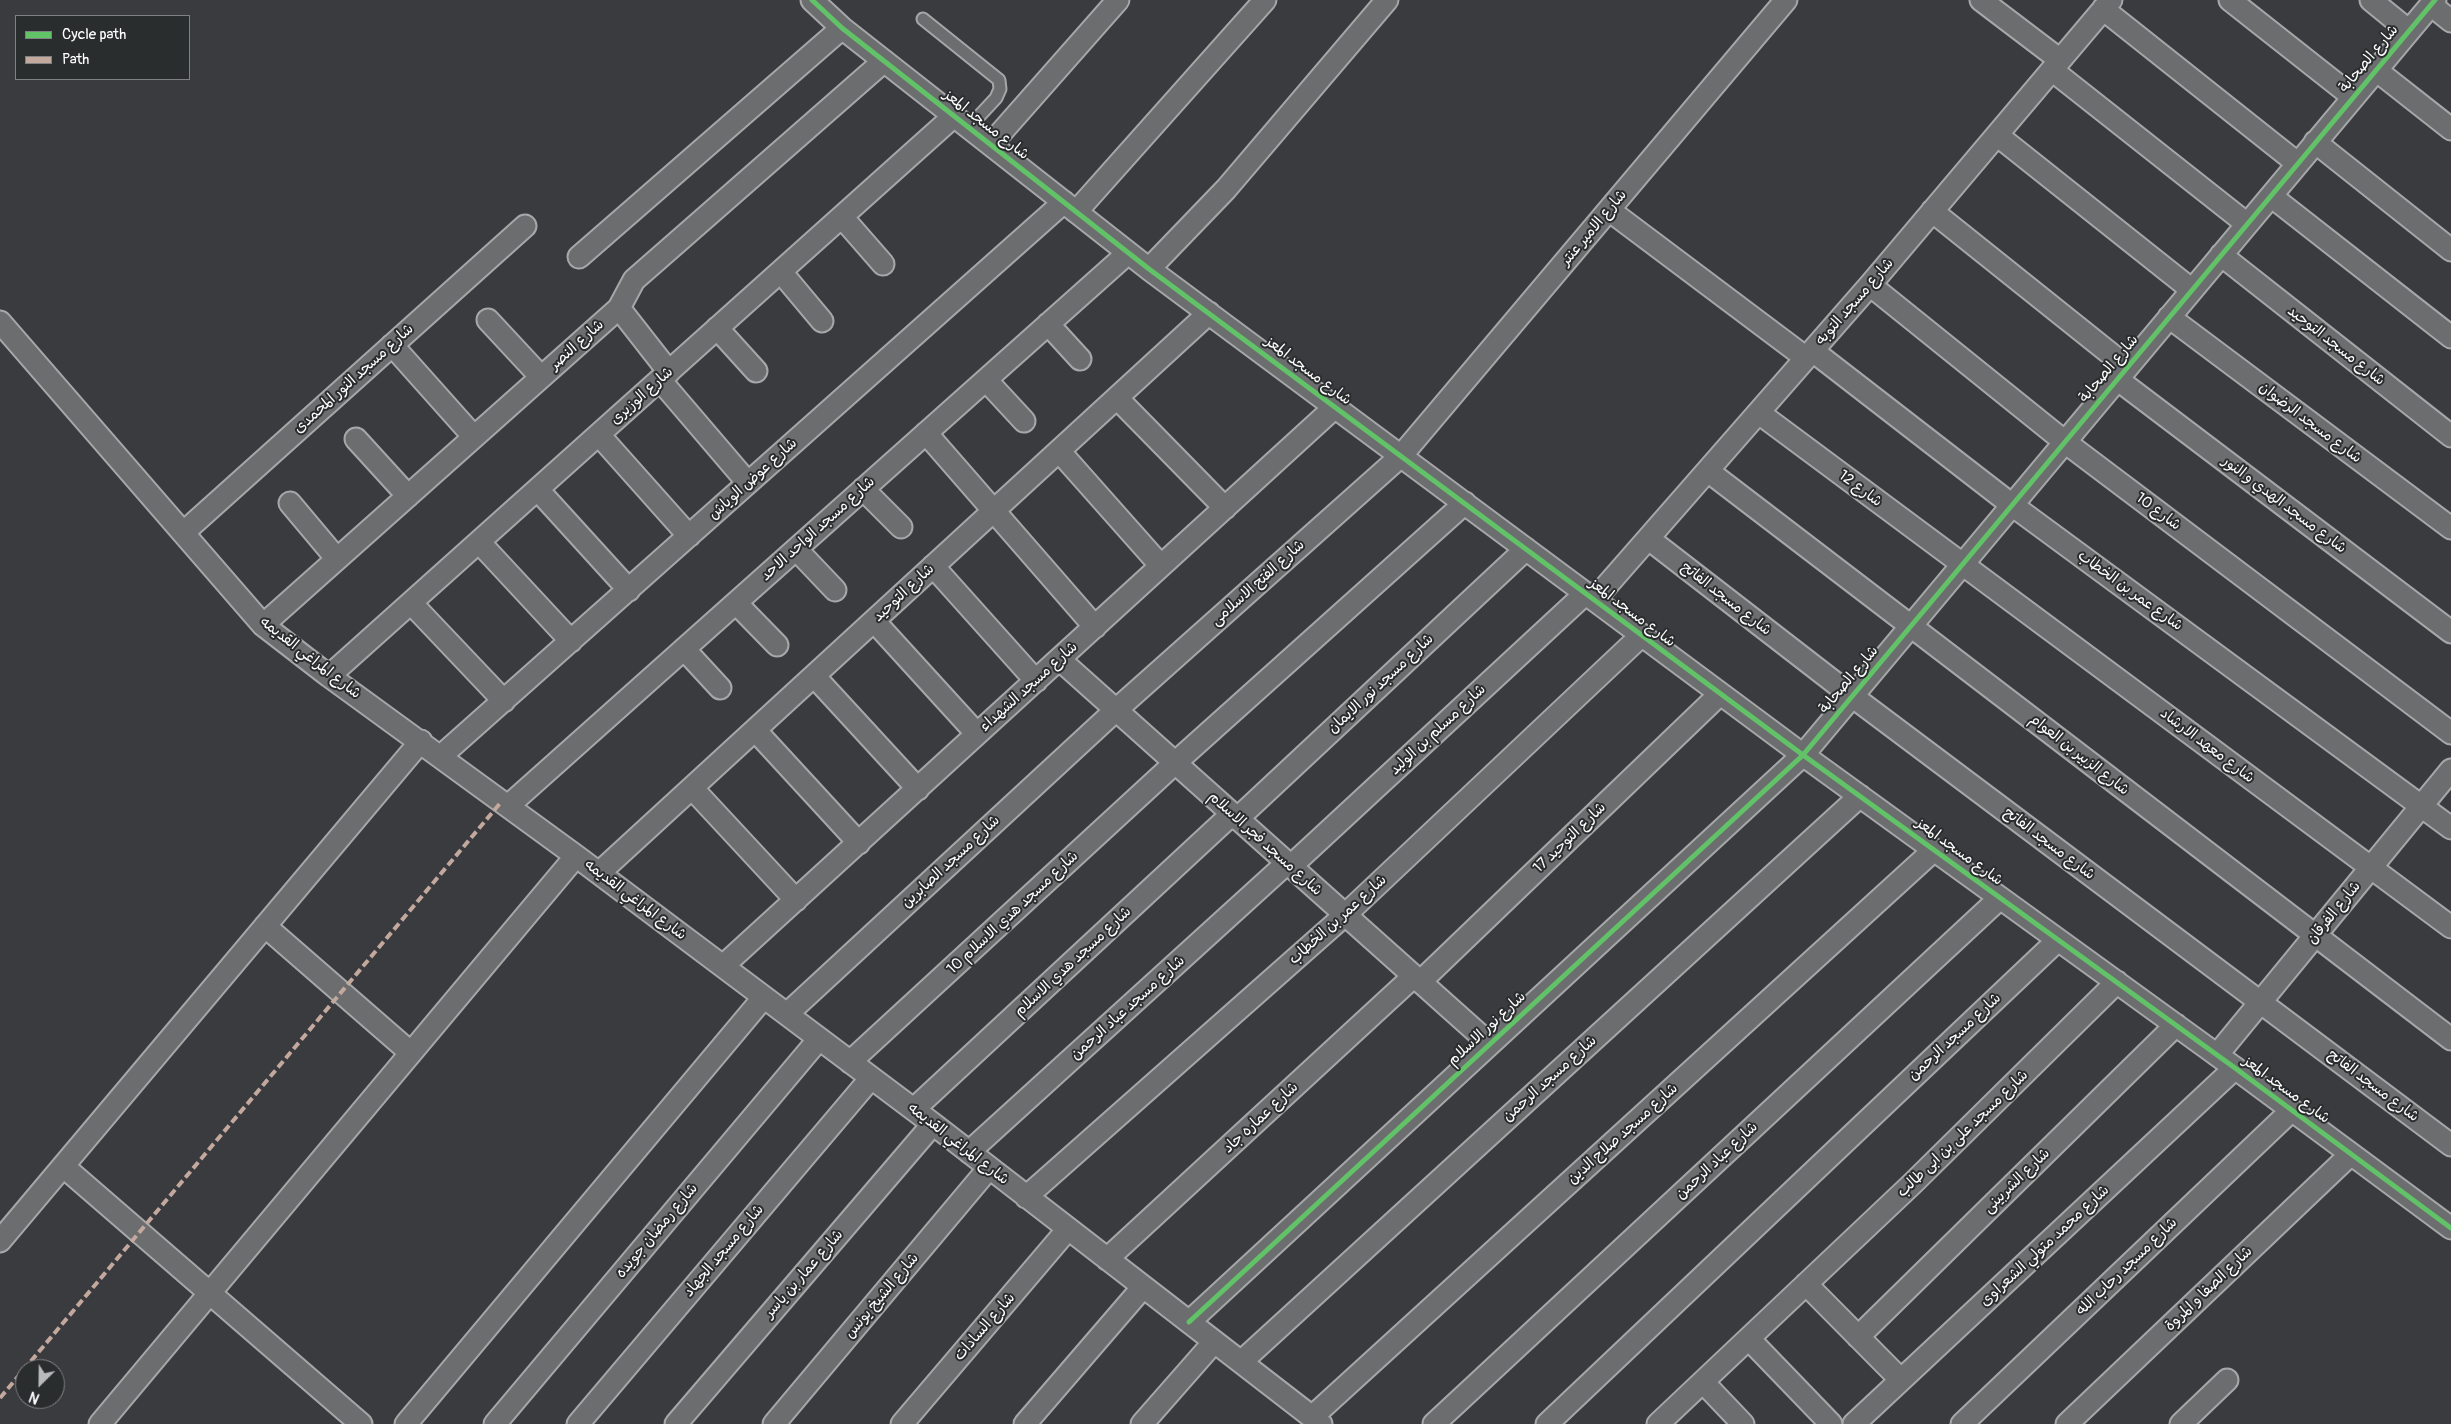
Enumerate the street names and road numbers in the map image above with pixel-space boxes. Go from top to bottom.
street label: شارع الصحابة [2335,21,2403,97]
street label: شارع مسجد المعز [940,86,1032,164]
street label: شارع الامير عنتر [1557,186,1631,270]
street label: شارع مسجد التوبه [1812,255,1898,349]
street label: شارع مسجد التوحيد [2284,302,2388,390]
street label: شارع النصر [546,316,608,374]
street label: شارع مسجد النور المحمدى [290,320,418,438]
street label: شارع الصحابة [2075,331,2143,407]
street label: شارع مسجد المعز [1261,333,1355,409]
street label: شارع الوزيرى [607,363,677,429]
street label: شارع مسجد الرضوان [2255,379,2365,467]
street label: شارع عوض الوياش [705,434,801,524]
street label: شارع مسجد الهدي و النور [2218,452,2350,558]
street label: شارع 12 [1835,467,1885,511]
street label: شارع مسجد الواحد الاحد [757,473,879,585]
street label: شارع 10 [2132,489,2184,535]
street label: شارع الفتح الاسلامى [1207,536,1309,630]
street label: شارع عمر بن الخطاب [2074,547,2186,635]
street label: شارع مسجد الفاتح [1677,558,1775,640]
street label: شارع التوحيد [870,560,938,626]
street label: شارع مسجد المعز [1585,575,1679,651]
street label: شارع المراغي القديمه [256,613,364,703]
street label: شارع مسجد نور الايمان [1324,630,1438,738]
street label: شارع مسجد الشهداء [976,638,1082,736]
street label: شارع الصحابة [1815,642,1883,718]
street label: شارع مسلم بن الوليد [1386,681,1490,779]
street label: شارع معهد الارشاد [2156,705,2258,787]
street label: شارع الزبير بن العوام [2025,710,2133,800]
street label: شارع مسجد فجر الاسلام [1204,788,1326,900]
street label: شارع التوحيد 17 [1530,799,1610,877]
street label: شارع مسجد الفاتح [2000,804,2098,884]
street label: شارع مسجد الصابرين [898,812,1004,912]
street label: شارع مسجد المعز [1912,814,2006,890]
street label: شارع مسجد هدي الاسلام 10 [944,847,1082,979]
street label: شارع المراغي القديمه [580,856,690,944]
street label: شارع عمر بن الخطاب [1285,871,1391,969]
street label: شارع الفرقان [2303,878,2365,948]
street label: شارع مسجد هدي الاسلام [1011,903,1135,1021]
street label: شارع مسجد عباد الرحمن [1067,952,1189,1064]
street label: شارع نور الاسلام [1444,988,1530,1070]
street label: شارع مسجد الرحمن [1905,989,2005,1085]
street label: شارع مسجد الرحمن [1499,1032,1601,1126]
street label: شارع مسجد الفاتح [2324,1046,2422,1126]
street label: شارع مسجد المعز [2239,1052,2333,1128]
street label: شارع مسجد على بن ابى طالب [1894,1067,2032,1201]
street label: شارع عماره جاد [1220,1079,1302,1157]
street label: شارع مسجد صلاح الدين [1564,1080,1682,1188]
street label: شارع المراغي القديمه [904,1099,1012,1189]
street label: شارع عباد الرحمن [1672,1118,1762,1204]
street label: شارع الشربينى [1980,1145,2054,1217]
street label: شارع رمضان جويده [612,1180,702,1282]
street label: شارع محمد متولي الشعراوى [1977,1181,2113,1311]
street label: شارع مسجد الجهاد [680,1201,768,1301]
street label: شارع مسجد رحاب الله [2073,1214,2181,1320]
street label: شارع عمار بن ياسر [761,1226,847,1322]
street label: شارع الصفا و المروة [2161,1243,2257,1335]
street label: شارع الشيخ يونس [841,1250,923,1342]
street label: شارع السادات [951,1289,1019,1365]

